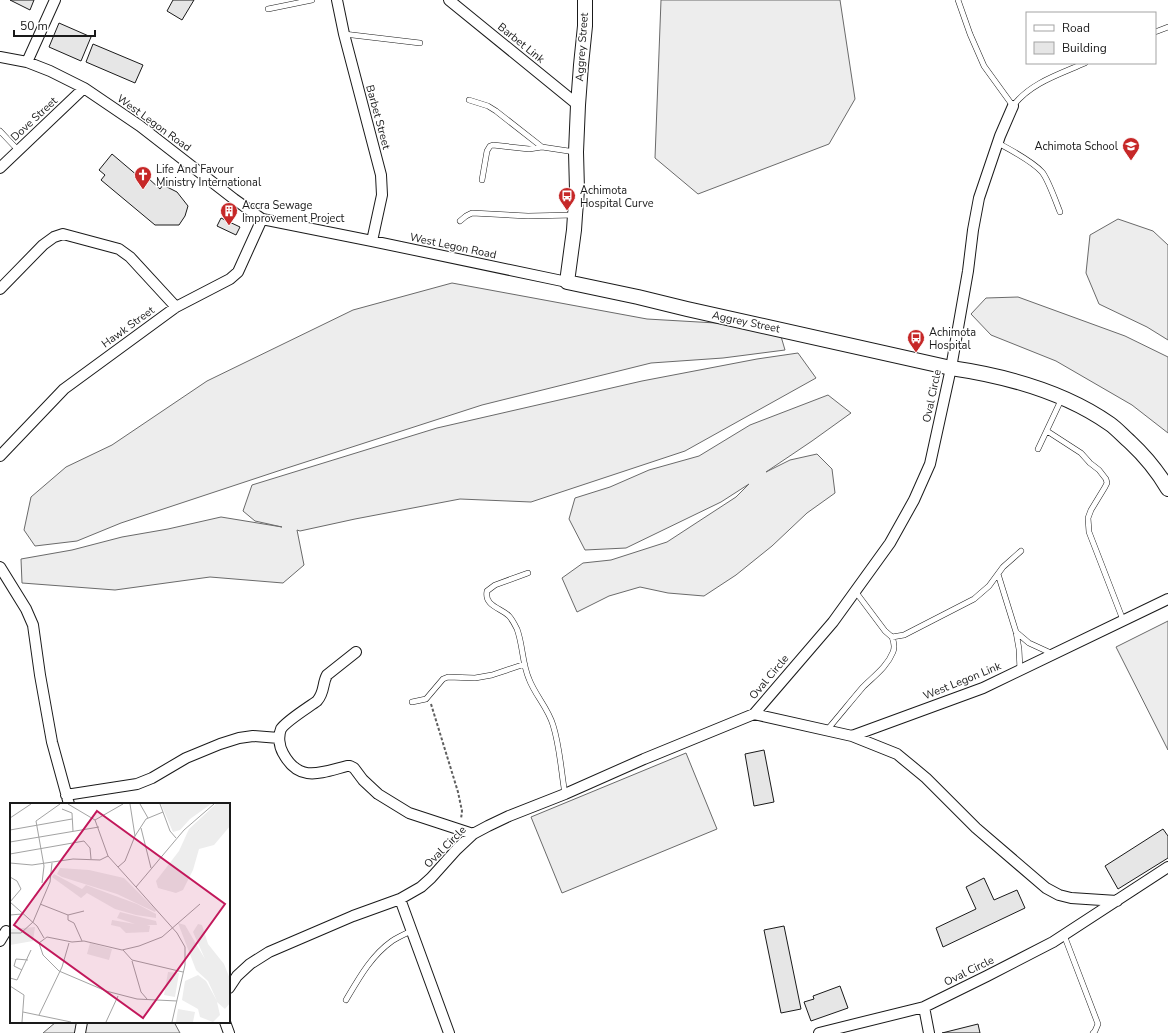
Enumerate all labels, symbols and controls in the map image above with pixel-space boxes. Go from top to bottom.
scale bar [14,12,95,38]
street label: Aggrey Street [572,12,592,82]
legend [1026,12,1156,64]
text: 50 m [20,18,48,34]
street label: Barbet Link [494,19,548,67]
text: Road [1062,20,1090,36]
text: Building [1062,40,1107,56]
street label: Barbet Street [362,83,394,151]
street label: West Legon Road [114,91,194,155]
street label: Dove Street [7,93,61,144]
school or university icon: Achimota School [1121,136,1141,161]
place label: Achimota School [1035,139,1119,154]
place label: Life And Favour Ministry International [156,162,262,190]
church icon: Life And Favour Ministry International [133,165,153,190]
place label: Achimota Hospital Curve [580,183,654,211]
bus stop icon: Achimota Hospital Curve [557,186,577,211]
place label: Accra Sewage Improvement Project [242,198,345,226]
building icon: Accra Sewage Improvement Project [219,201,239,226]
street label: West Legon Road [408,229,498,263]
street label: Hawk Street [99,303,157,351]
street label: Aggrey Street [711,307,781,337]
place label: Achimota Hospital [929,325,976,353]
bus stop icon: Achimota Hospital [906,328,926,353]
street label: Oval Circle [919,368,945,424]
street label: Oval Circle [746,651,792,702]
street label: West Legon Link [921,658,1004,703]
inset map [10,803,230,1023]
street label: Oval Circle [421,823,469,871]
street label: Oval Circle [942,952,997,990]

